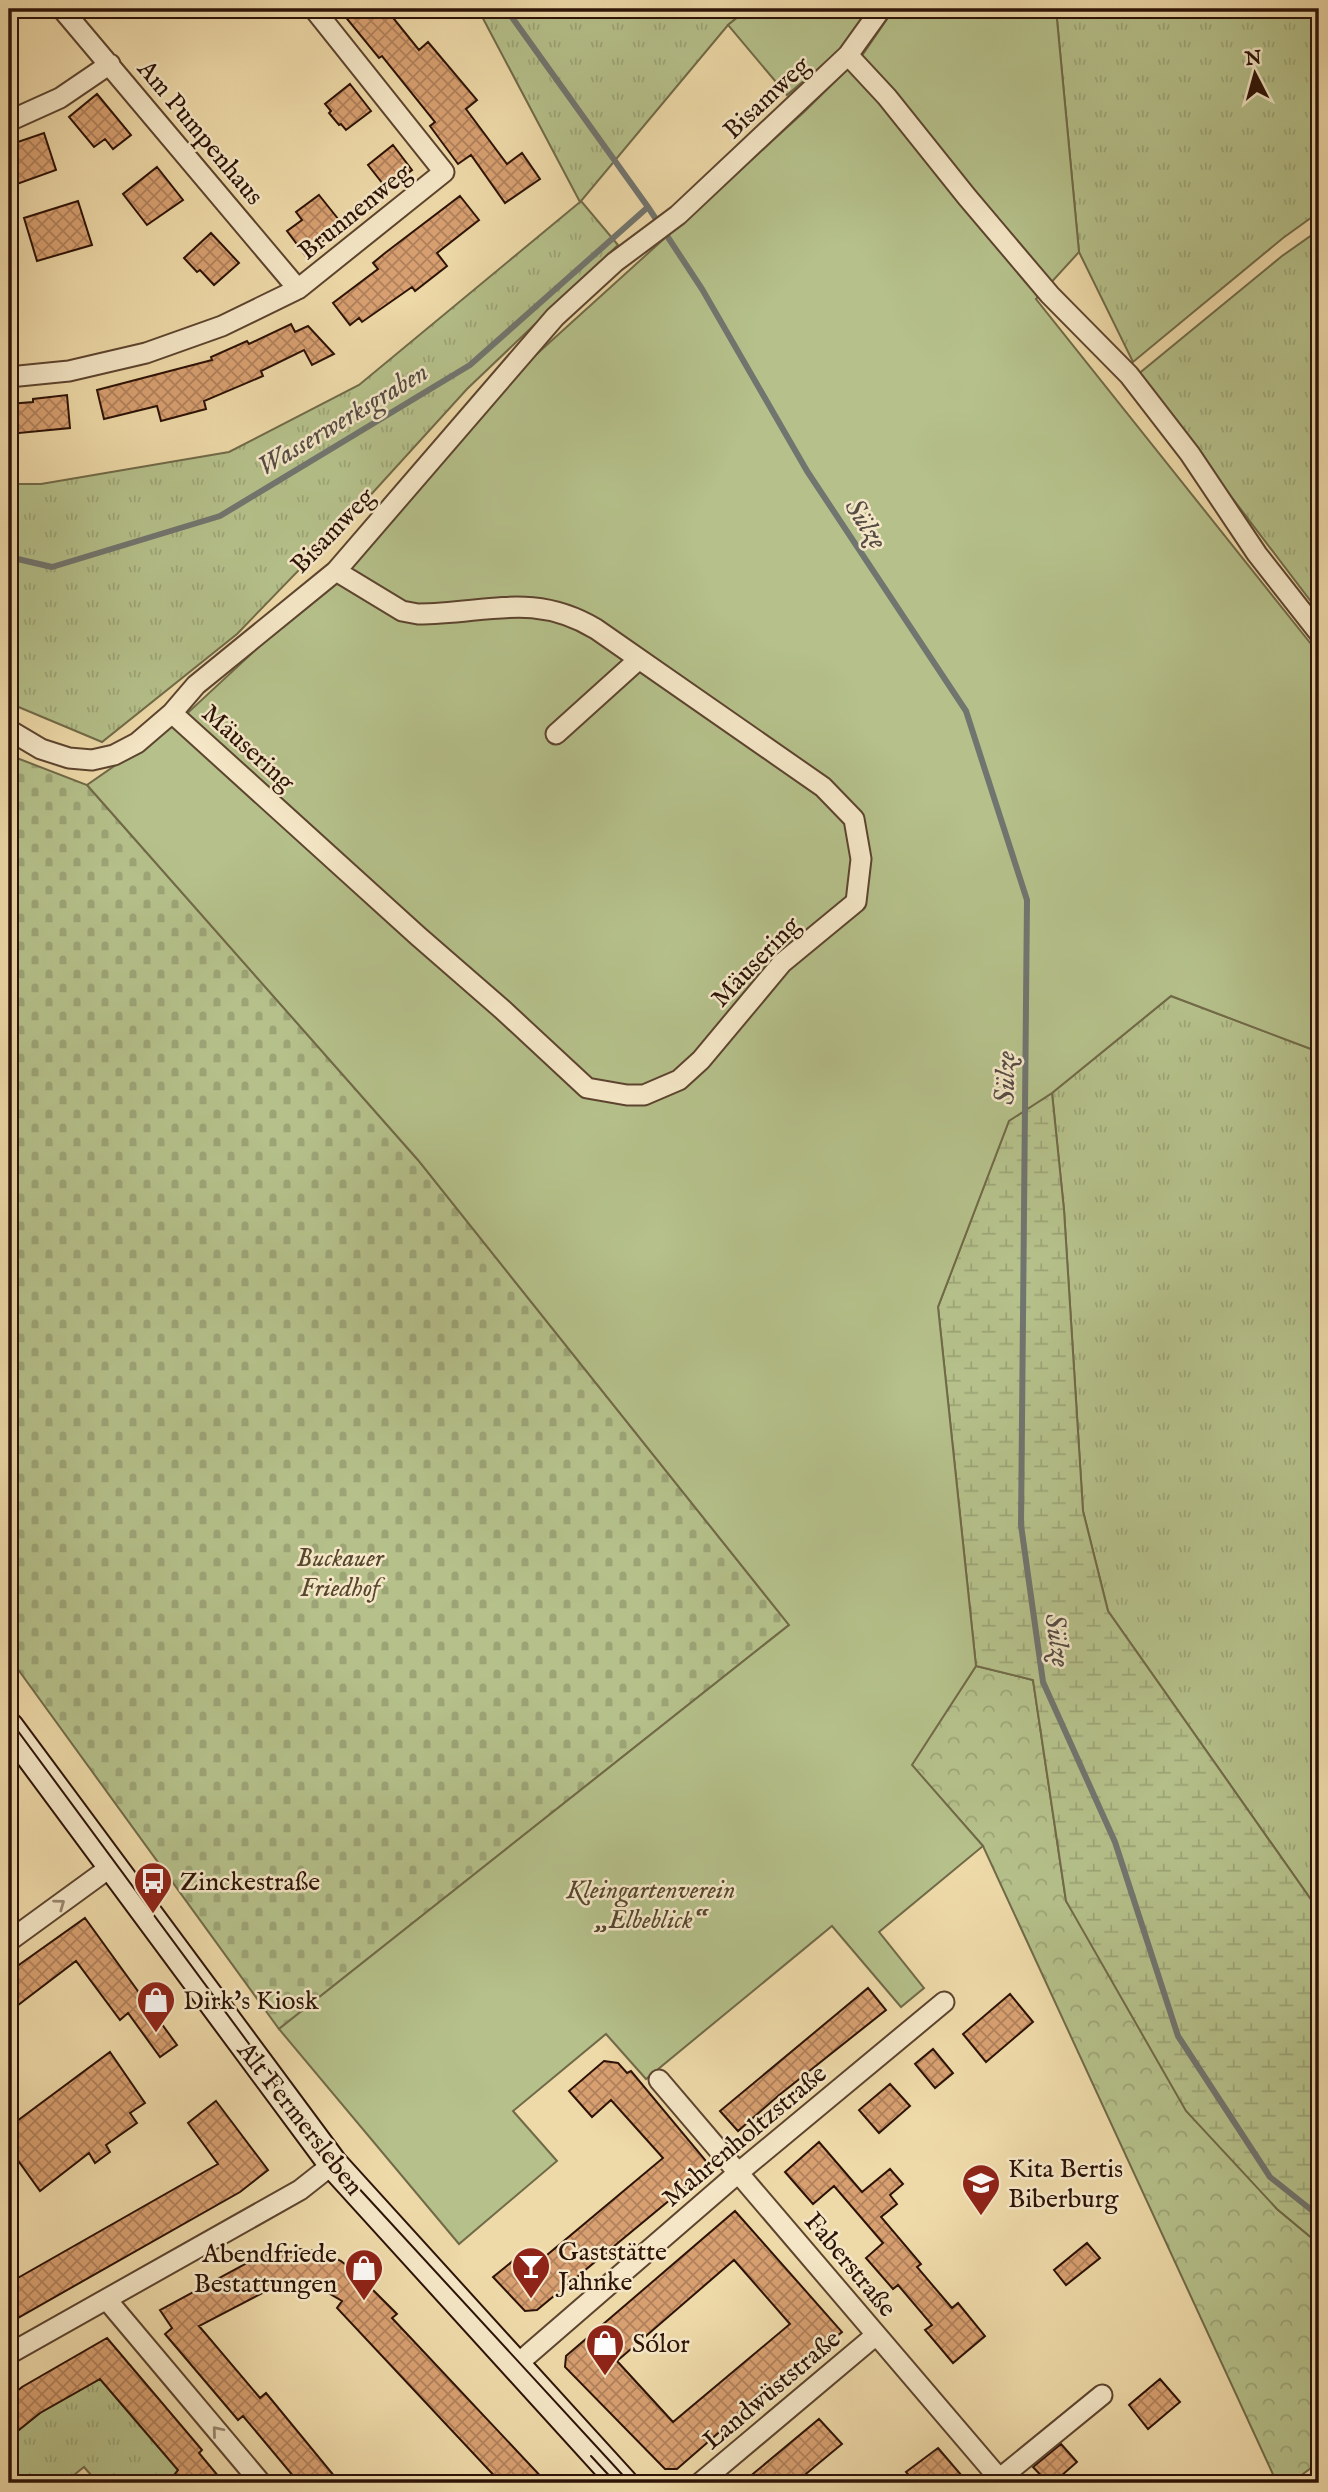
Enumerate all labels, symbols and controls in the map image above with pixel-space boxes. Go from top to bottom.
north arrow [1220,38,1290,108]
text: N [1243,46,1263,72]
street label: Bisamweg [717,49,818,147]
street label: Am Pumpenhaus [129,53,270,212]
street label: Brunnenweg [292,156,419,268]
water label: Wasserwerksgraben [251,355,435,485]
street label: Bisamweg [284,480,383,581]
water label: Sülze [836,492,895,557]
street label: Mäusering [194,697,302,799]
street label: Mäusering [704,909,808,1015]
water label: Sülze [989,1050,1024,1105]
park label: Buckauer Friedhof [296,1542,386,1605]
water label: Sülze [1035,1611,1078,1670]
bus stop icon: Zinckestraße [132,1860,174,1915]
place label: Zinckestraße [180,1866,320,1899]
park label: Kleingartenverein „Elbeblick“ [566,1874,735,1937]
one-way arrow [52,1900,65,1912]
shop icon: Dirk's Kiosk [135,1979,177,2034]
place label: Dirk's Kiosk [183,1985,320,2018]
street label: Alt Fermersleben [229,2035,370,2203]
street label: Mahrenholtzstraße [656,2058,834,2215]
place label: Kita Bertis Biberburg [1008,2153,1123,2216]
school or university icon: Kita Bertis Biberburg [960,2162,1002,2217]
street label: Faberstraße [796,2206,903,2324]
place label: Gaststätte Jahnke [555,2236,667,2299]
place label: Abendfriede Bestattungen [193,2238,337,2301]
bar icon: Gaststätte Jahnke [510,2245,552,2300]
shop icon: Abendfriede Bestattungen [343,2247,385,2302]
shop icon: Sólor [584,2322,626,2377]
street label: Landwüststraße [696,2323,848,2457]
place label: Sólor [632,2328,690,2361]
one-way arrow [213,2426,225,2439]

